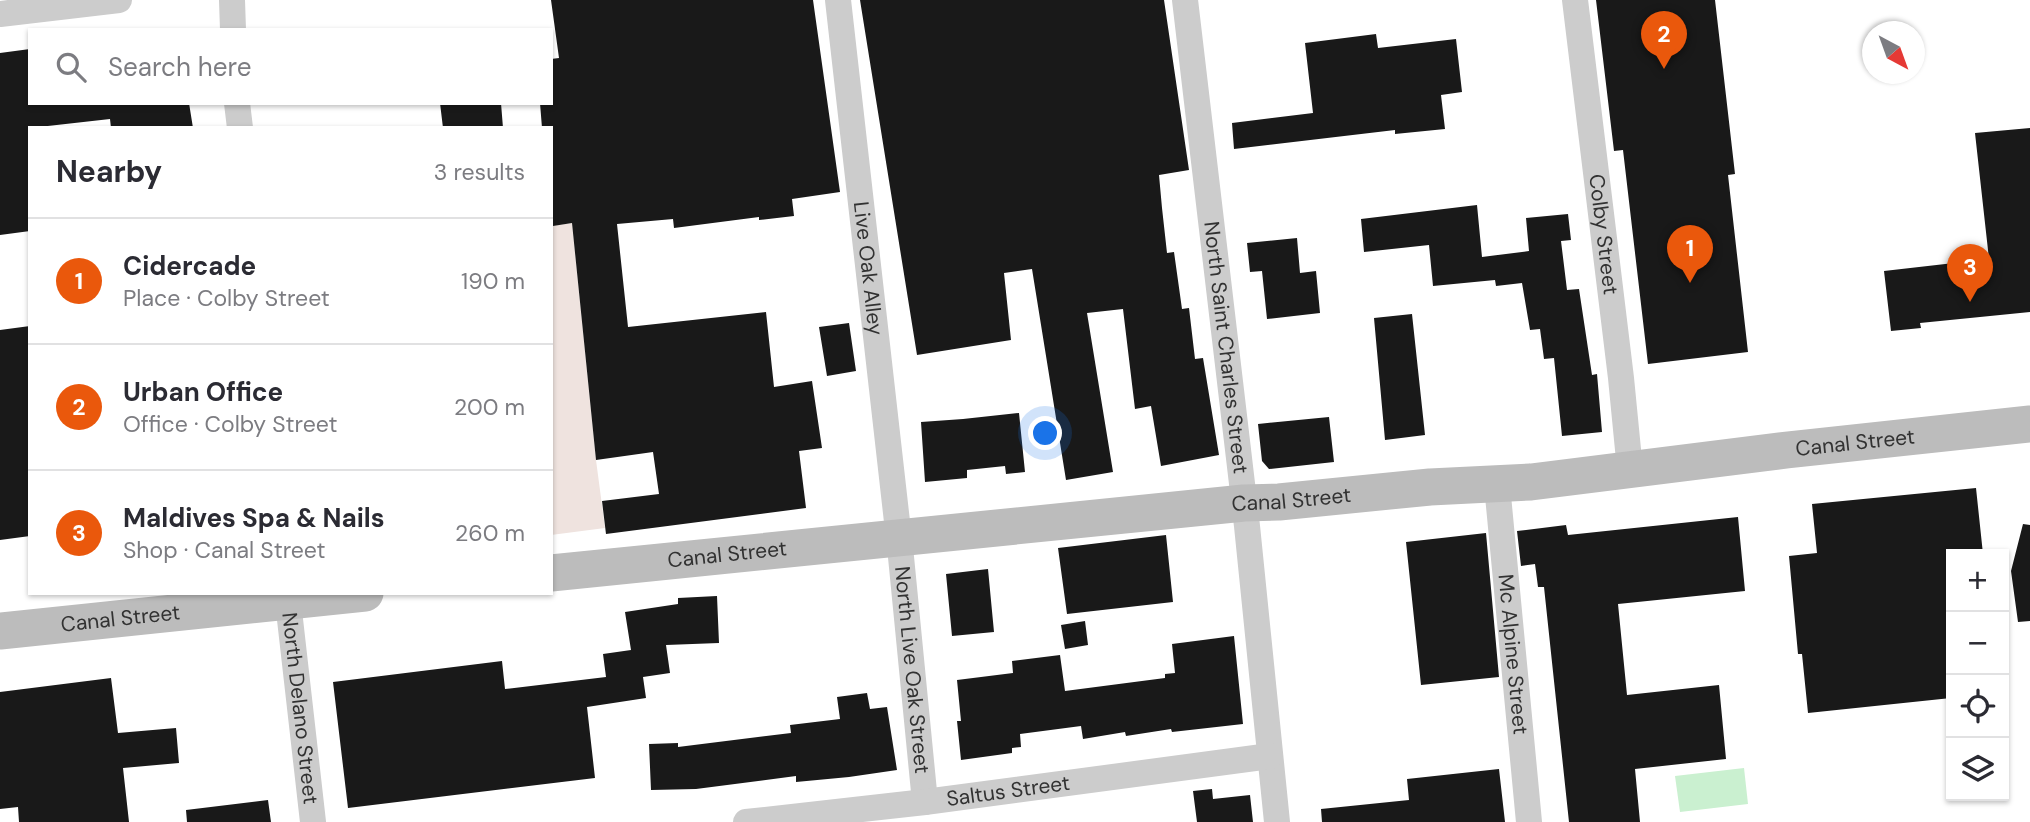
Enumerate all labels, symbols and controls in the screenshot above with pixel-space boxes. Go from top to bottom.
pin: 2 [1641,11,1687,69]
north arrow [1862,21,1925,84]
search box [28,28,553,105]
icon: search [52,48,90,86]
text: Search here [108,50,251,84]
text: Nearby [56,152,162,191]
text: 3 results [434,157,525,187]
street label: Colby Street [1582,172,1625,296]
street label: Live Oak Alley [847,200,890,337]
street label: North Saint Charles Street [1197,220,1255,475]
pin: 1 [1667,225,1713,283]
pin: 3 [1947,244,1993,302]
text: Cidercade [123,249,256,283]
text: 1 [75,266,83,296]
text: 190 m [461,266,525,296]
text: Place · Colby Street [123,283,330,313]
text: Urban Office [123,375,283,409]
text: 2 [72,392,86,422]
text: 200 m [454,392,525,422]
text: Office · Colby Street [123,409,337,439]
your location [1028,416,1062,450]
street label: Canal Street [1794,422,1916,463]
street label: Canal Street [1230,481,1352,518]
text: Maldives Spa & Nails [123,501,385,535]
text: 3 [72,518,86,548]
text: 260 m [455,518,525,548]
street label: Canal Street [666,534,788,574]
text: Shop · Canal Street [123,535,326,565]
map controls [1946,549,2009,801]
button: + [1946,549,2009,612]
street label: North Live Oak Street [888,565,936,775]
street label: Mc Alpine Street [1492,573,1535,736]
street label: Canal Street [59,598,181,639]
street label: North Delano Street [275,611,325,806]
button: − [1946,612,2009,675]
button: locate [1946,675,2009,738]
button: layers [1946,738,2009,801]
street label: Saltus Street [945,769,1072,813]

